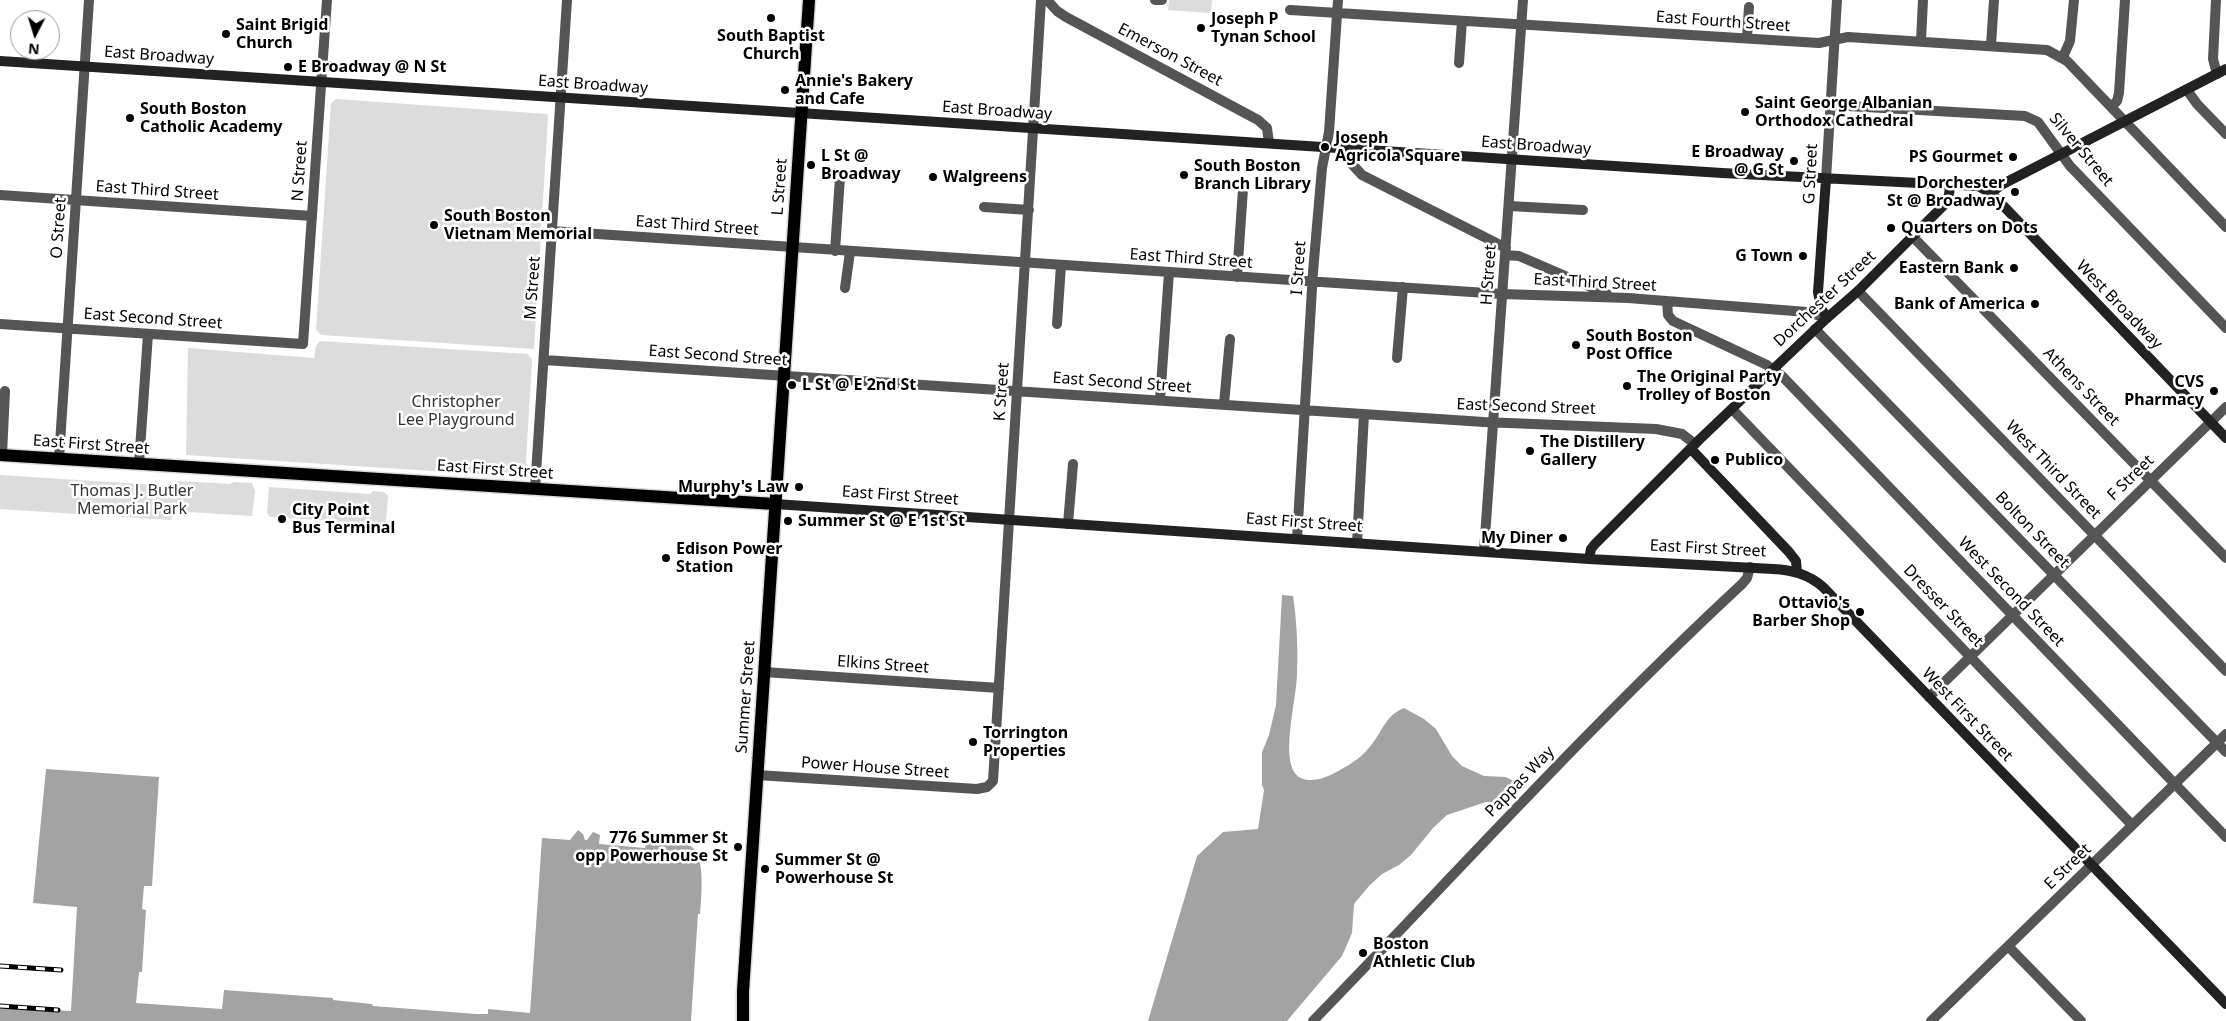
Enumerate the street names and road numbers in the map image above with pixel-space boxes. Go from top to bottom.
street label: East Fourth Street [1655,8,1791,36]
street label: Emerson Street [1114,19,1226,91]
street label: East Broadway [103,43,215,69]
street label: East Broadway [537,72,649,98]
street label: East Broadway [941,98,1053,124]
street label: Silver Street [2045,109,2117,191]
street label: East Broadway [1480,133,1592,159]
street label: N Street [288,140,312,202]
street label: G Street [1800,143,1822,205]
street label: L Street [768,158,792,216]
street label: East Third Street [95,177,219,205]
street label: O Street [47,197,71,259]
street label: East Third Street [635,212,759,240]
street label: I Street [1288,240,1310,296]
street label: H Street [1477,244,1501,306]
street label: East Third Street [1129,245,1253,273]
street label: Dorchester Street [1770,247,1880,351]
street label: M Street [521,256,545,320]
street label: West Broadway [2072,257,2166,353]
street label: East Third Street [1533,270,1657,296]
street label: East Second Street [83,305,223,333]
street label: East Second Street [648,342,788,370]
street label: Athens Street [2039,344,2123,430]
street label: K Street [990,362,1014,422]
street label: East Second Street [1052,369,1192,397]
street label: East Second Street [1456,395,1596,419]
street label: West Third Street [2001,417,2105,523]
street label: East First Street [32,431,150,459]
street label: F Street [2104,451,2158,505]
street label: East First Street [436,456,554,484]
street label: East First Street [841,482,959,510]
street label: Bolton Street [1991,488,2073,572]
street label: East First Street [1245,509,1363,537]
street label: West Second Street [1954,533,2068,651]
street label: East First Street [1649,536,1767,562]
street label: Dresser Street [1899,561,1987,651]
street label: Summer Street [732,640,760,754]
street label: Elkins Street [836,652,930,678]
street label: West First Street [1918,664,2016,766]
street label: Pappas Way [1482,743,1558,821]
street label: Power House Street [800,753,950,783]
street label: E Street [2041,840,2095,894]

